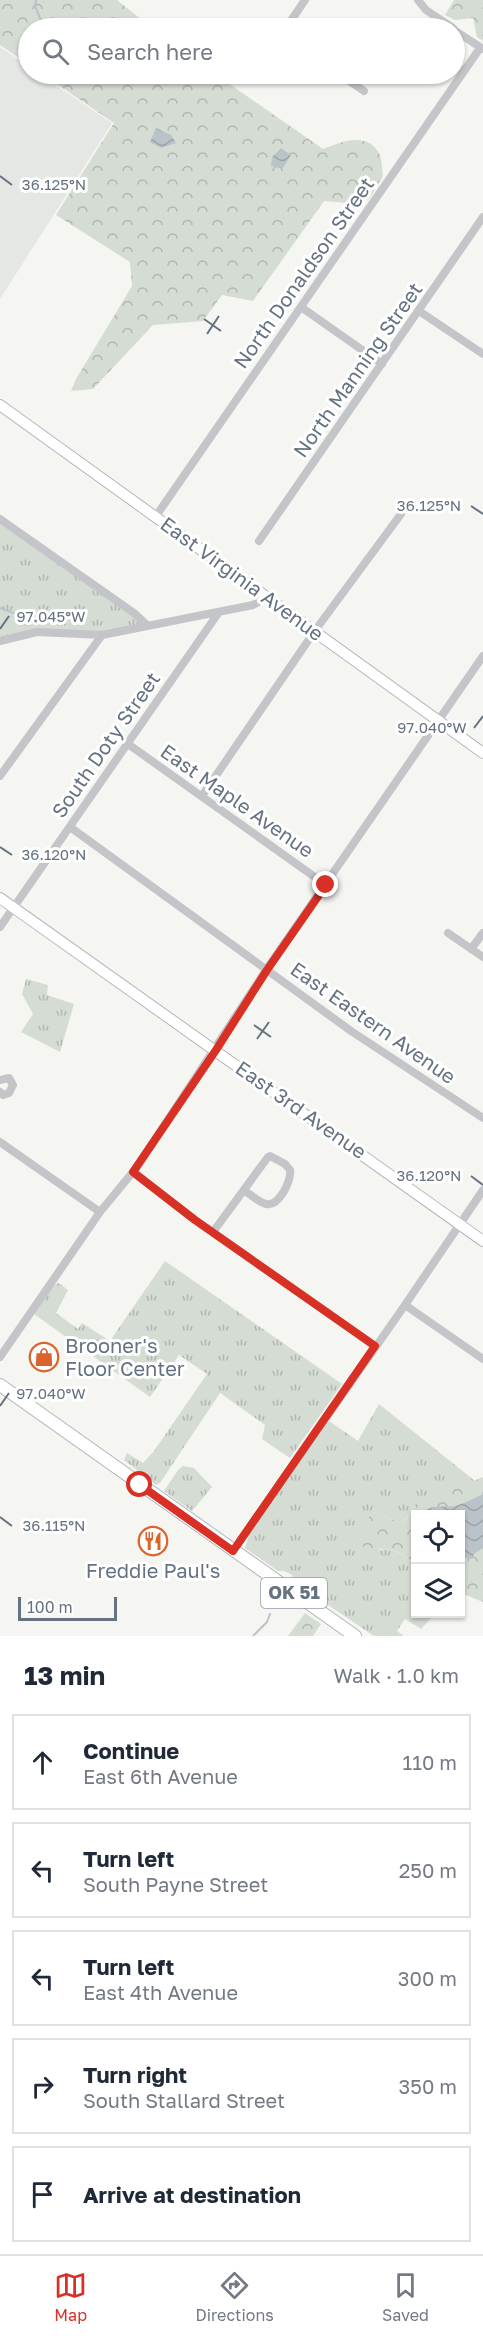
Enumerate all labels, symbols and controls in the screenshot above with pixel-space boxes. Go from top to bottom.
search box [18,18,465,84]
icon: search [39,35,72,68]
text: Search here [87,38,213,65]
street label: North Donaldson Street [228,172,378,373]
text: 36.125°N [22,175,86,193]
street label: North Manning Street [288,277,427,461]
text: 36.125°N [397,496,461,514]
street label: East Virginia Avenue [156,511,329,645]
text: 97.045°W [17,607,85,625]
street label: South Doty Street [46,667,164,822]
text: 97.040°W [397,718,467,736]
street label: East Maple Avenue [157,738,319,862]
text: 36.120°N [22,845,86,863]
route end [312,871,338,897]
street label: East Eastern Avenue [286,956,461,1088]
street label: East 3rd Avenue [232,1055,372,1163]
text: 36.120°N [397,1166,461,1184]
place label: Brooner's Floor Center [65,1333,185,1380]
shop icon: Brooner's Floor Center [28,1341,60,1373]
text: 97.040°W [16,1384,86,1402]
route start [126,1471,152,1497]
map controls [411,1510,465,1618]
button: locate [411,1510,465,1564]
text: 36.115°N [23,1516,85,1534]
restaurant icon: Freddie Paul's [137,1525,169,1557]
place label: Freddie Paul's [86,1558,220,1582]
button: layers [411,1564,465,1618]
road number: OK 51 [261,1578,327,1608]
scale bar [18,1594,117,1622]
text: 100 m [27,1597,73,1617]
text: 13 min [24,1660,105,1691]
text: Walk · 1.0 km [334,1663,459,1687]
text: Continue [83,1737,179,1764]
icon: ahead [26,1746,59,1779]
text: 110 m [403,1750,457,1774]
text: East 6th Avenue [83,1764,238,1788]
text: Turn left [83,1845,174,1872]
icon: left [26,1854,59,1887]
text: 250 m [399,1858,457,1882]
text: South Payne Street [83,1872,268,1896]
text: Turn left [83,1953,174,1980]
icon: left [26,1962,59,1995]
text: 300 m [398,1966,457,1990]
text: East 4th Avenue [83,1980,238,2004]
text: Turn right [83,2061,187,2088]
icon: right [26,2070,59,2103]
text: 350 m [399,2074,457,2098]
text: South Stallard Street [83,2088,285,2112]
icon: arrive [26,2178,59,2211]
text: Arrive at destination [83,2181,301,2208]
tab: Map [54,2269,87,2325]
tab: Directions [196,2269,274,2325]
tab: Saved [382,2269,429,2325]

